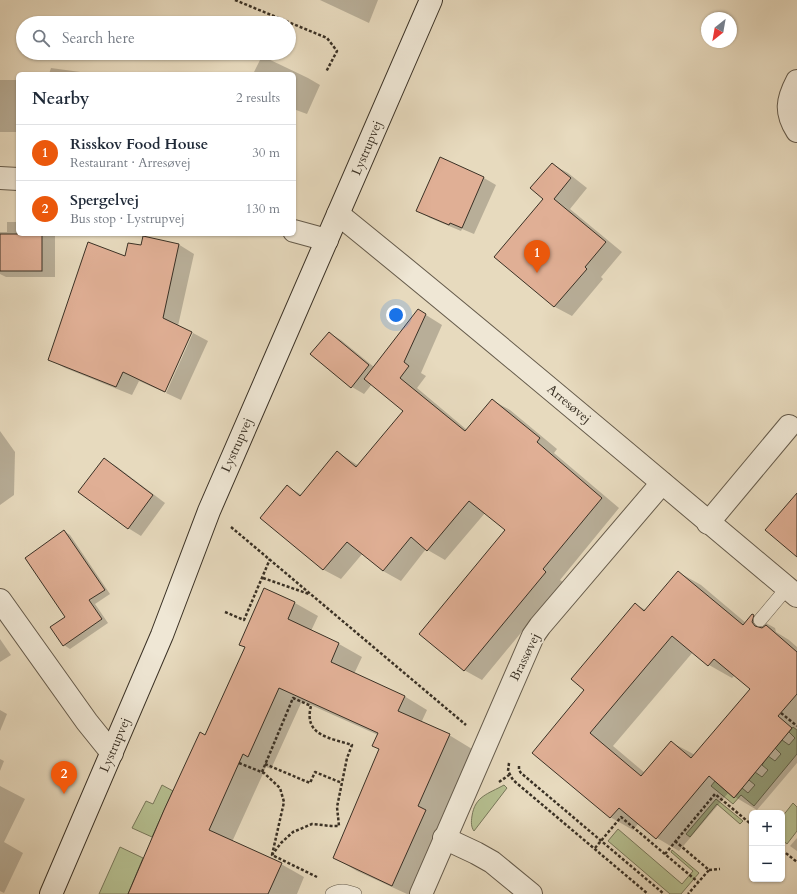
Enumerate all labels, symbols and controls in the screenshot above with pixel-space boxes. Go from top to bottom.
north arrow [701,12,737,48]
search box [16,16,296,60]
icon: search [30,27,52,49]
text: Search here [62,28,135,48]
text: Nearby [32,87,89,110]
text: 2 results [236,89,280,107]
street label: Lystrupvej [347,118,387,178]
text: Risskov Food House [70,134,208,154]
text: 1 [42,144,48,162]
text: 30 m [252,144,280,162]
text: Restaurant · Arresøvej [70,154,191,172]
text: Spergelvej [70,190,139,210]
text: 2 [42,200,48,218]
text: 130 m [246,200,280,218]
text: Bus stop · Lystrupvej [70,210,185,228]
pin: 1 [524,240,550,273]
your location [386,305,406,325]
street label: Arresøvej [543,380,595,428]
street label: Lystrupvej [217,415,257,475]
street label: Brassøvej [506,630,544,684]
street label: Lystrupvej [95,715,135,775]
pin: 2 [51,761,77,794]
map controls [749,810,785,882]
button: + [749,810,785,846]
button: − [749,846,785,882]

